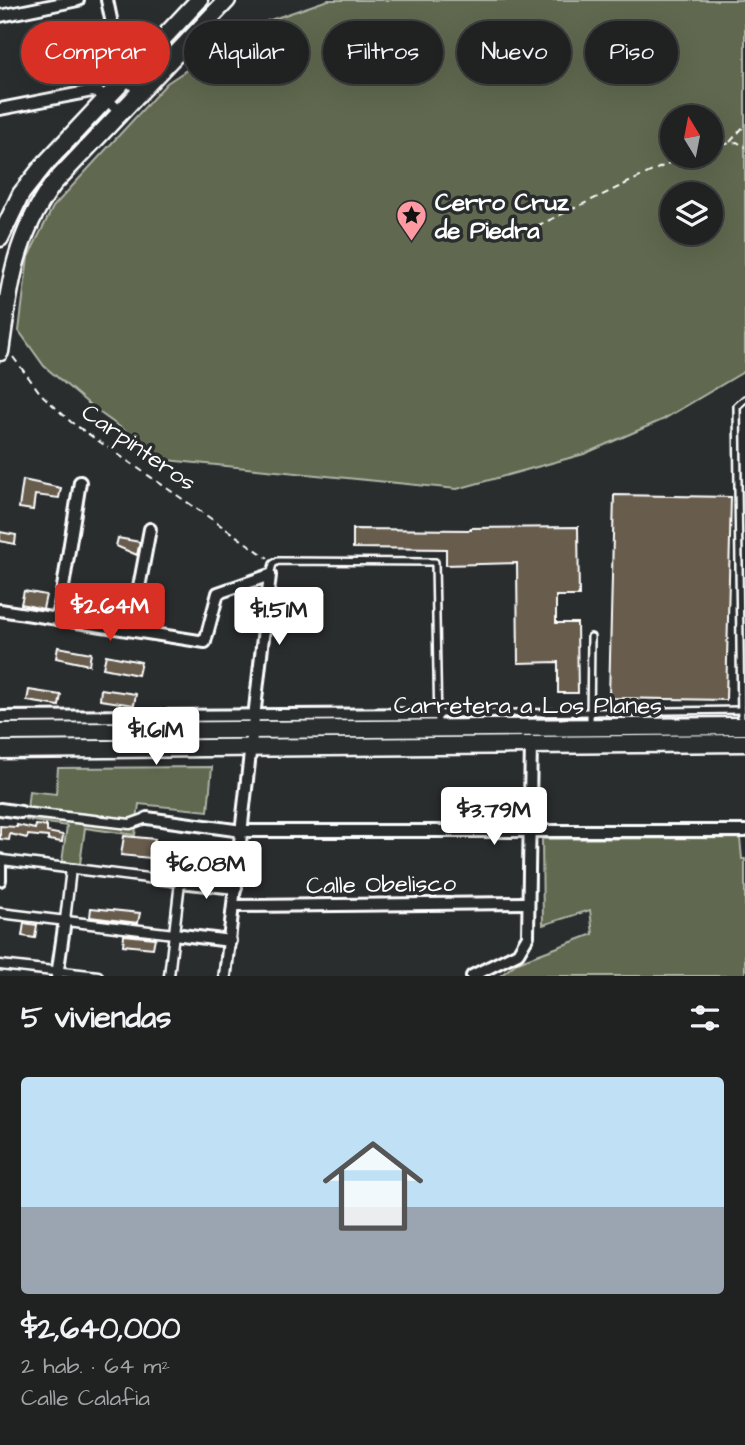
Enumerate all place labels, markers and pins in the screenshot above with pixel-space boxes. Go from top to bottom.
place label: Cerro Cruz de Piedra [434,186,570,248]
place icon: Cerro Cruz de Piedra [395,199,429,243]
pin: $2.64M [53,584,167,643]
pin: $1.51M [222,588,336,647]
pin: $1.61M [99,708,213,767]
pin: $3.79M [437,788,551,847]
pin: $6.08M [149,842,263,901]

